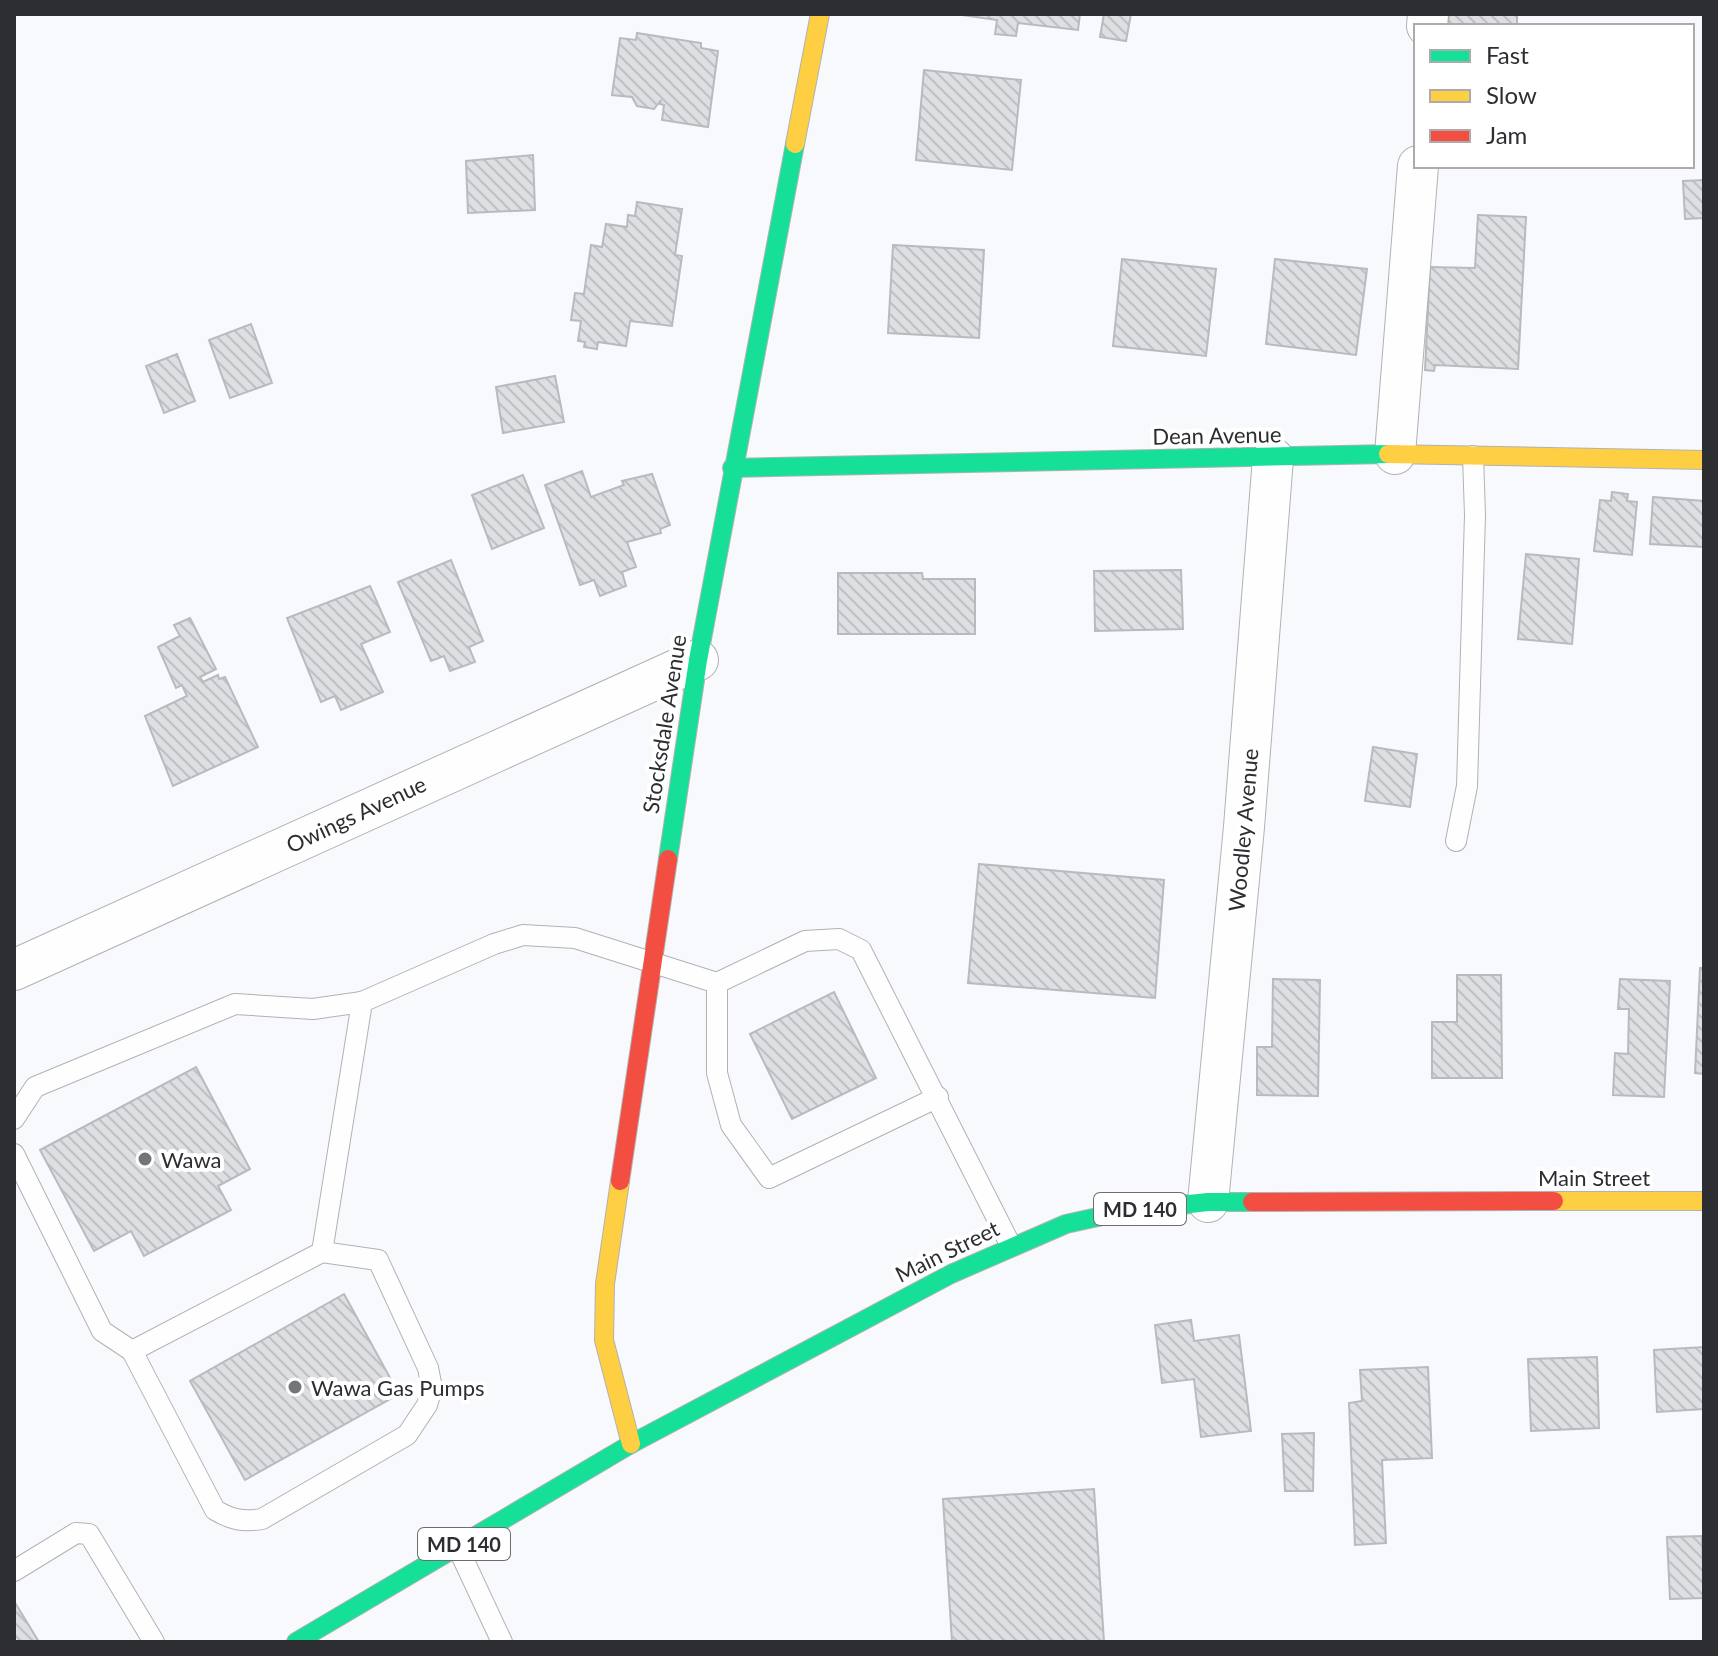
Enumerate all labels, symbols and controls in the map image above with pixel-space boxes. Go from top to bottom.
legend [1414,24,1694,168]
text: Fast [1486,40,1529,69]
text: Slow [1486,80,1537,109]
text: Jam [1486,120,1527,149]
street label: Dean Avenue [1152,420,1282,450]
street label: Stocksdale Avenue [637,633,691,815]
street label: Woodley Avenue [1222,747,1264,913]
street label: Owings Avenue [282,770,430,858]
place label: Wawa [161,1146,222,1173]
marker: Wawa [136,1150,154,1168]
street label: Main Street [1538,1164,1650,1191]
road number: MD 140 [1094,1193,1186,1225]
street label: Main Street [891,1214,1003,1288]
place label: Wawa Gas Pumps [311,1374,485,1401]
marker: Wawa Gas Pumps [286,1378,304,1396]
road number: MD 140 [418,1528,510,1560]

